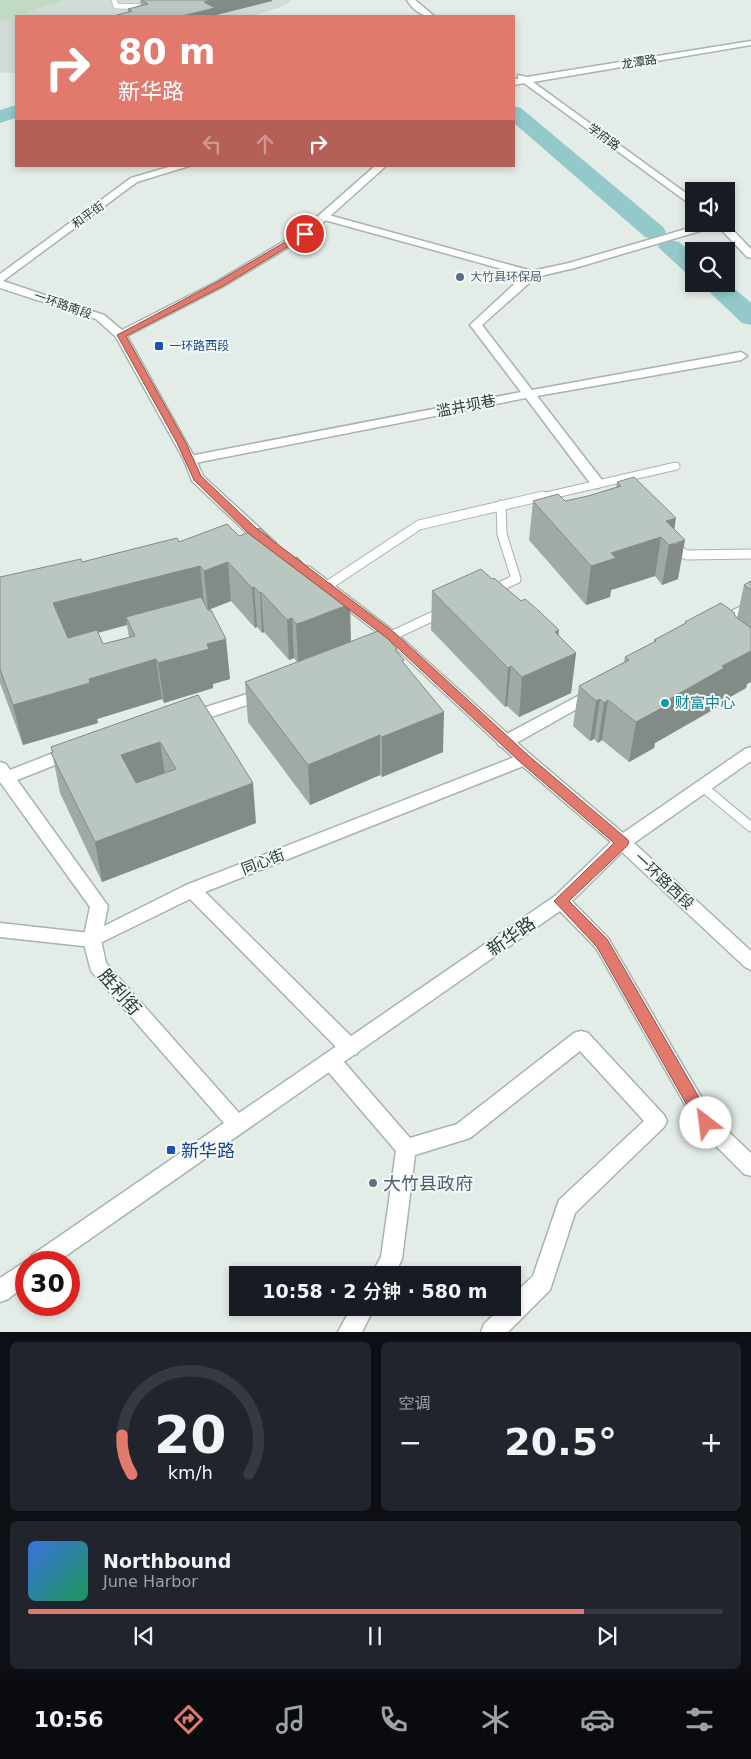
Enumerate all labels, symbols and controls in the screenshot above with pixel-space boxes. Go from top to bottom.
text: 80 m [118,32,215,72]
icon: right [35,35,100,100]
street label: 龙潭路 [620,52,658,72]
text: 新华路 [118,79,184,104]
street label: 学府路 [585,121,623,153]
icon: left [198,130,226,158]
icon: ahead [251,130,279,158]
icon: right [304,130,332,158]
map controls [685,182,735,292]
button: sound [685,182,735,232]
street label: 和平街 [69,199,107,231]
pin [284,213,326,255]
icon: arrive [291,220,319,248]
button: search [685,242,735,292]
place label: 大竹县环保局 [470,270,542,284]
marker: 大竹县环保局 [454,271,466,283]
street label: 一环路南段 [32,289,94,321]
place label: 一环路西段 [169,339,229,353]
marker: 一环路西段 [153,340,165,352]
street label: 滥井坝巷 [435,391,497,421]
place label: 财富中心 [675,694,735,712]
marker: 财富中心 [659,697,671,709]
street label: 同心街 [239,846,287,878]
street label: 一环路西段 [630,849,698,913]
street label: 新华路 [483,912,539,960]
street label: 胜利街 [94,965,146,1019]
position arrow [679,1096,731,1148]
place label: 新华路 [181,1140,235,1161]
marker: 新华路 [165,1144,177,1156]
place label: 大竹县政府 [383,1173,473,1194]
marker: 大竹县政府 [367,1177,379,1189]
speed limit sign: 30 [15,1251,80,1316]
text: 10:58 · 2 分钟 · 580 m [262,1280,488,1302]
text: 空调 [399,1394,431,1413]
text: 20 [154,1405,226,1465]
text: 20.5° [504,1420,617,1464]
text: − [399,1426,422,1459]
text: + [700,1426,723,1459]
text: km/h [168,1462,213,1483]
text: Northbound [103,1550,231,1572]
text: June Harbor [103,1572,198,1591]
icon: previous [130,1622,158,1650]
icon: pause [361,1622,389,1650]
icon: next [593,1622,621,1650]
icon: directions [171,1702,206,1737]
icon: music [273,1702,308,1737]
icon: phone [376,1702,411,1737]
icon: climate [478,1702,513,1737]
icon: car [580,1702,615,1737]
icon: filters [682,1702,717,1737]
text: 10:56 [34,1707,104,1732]

